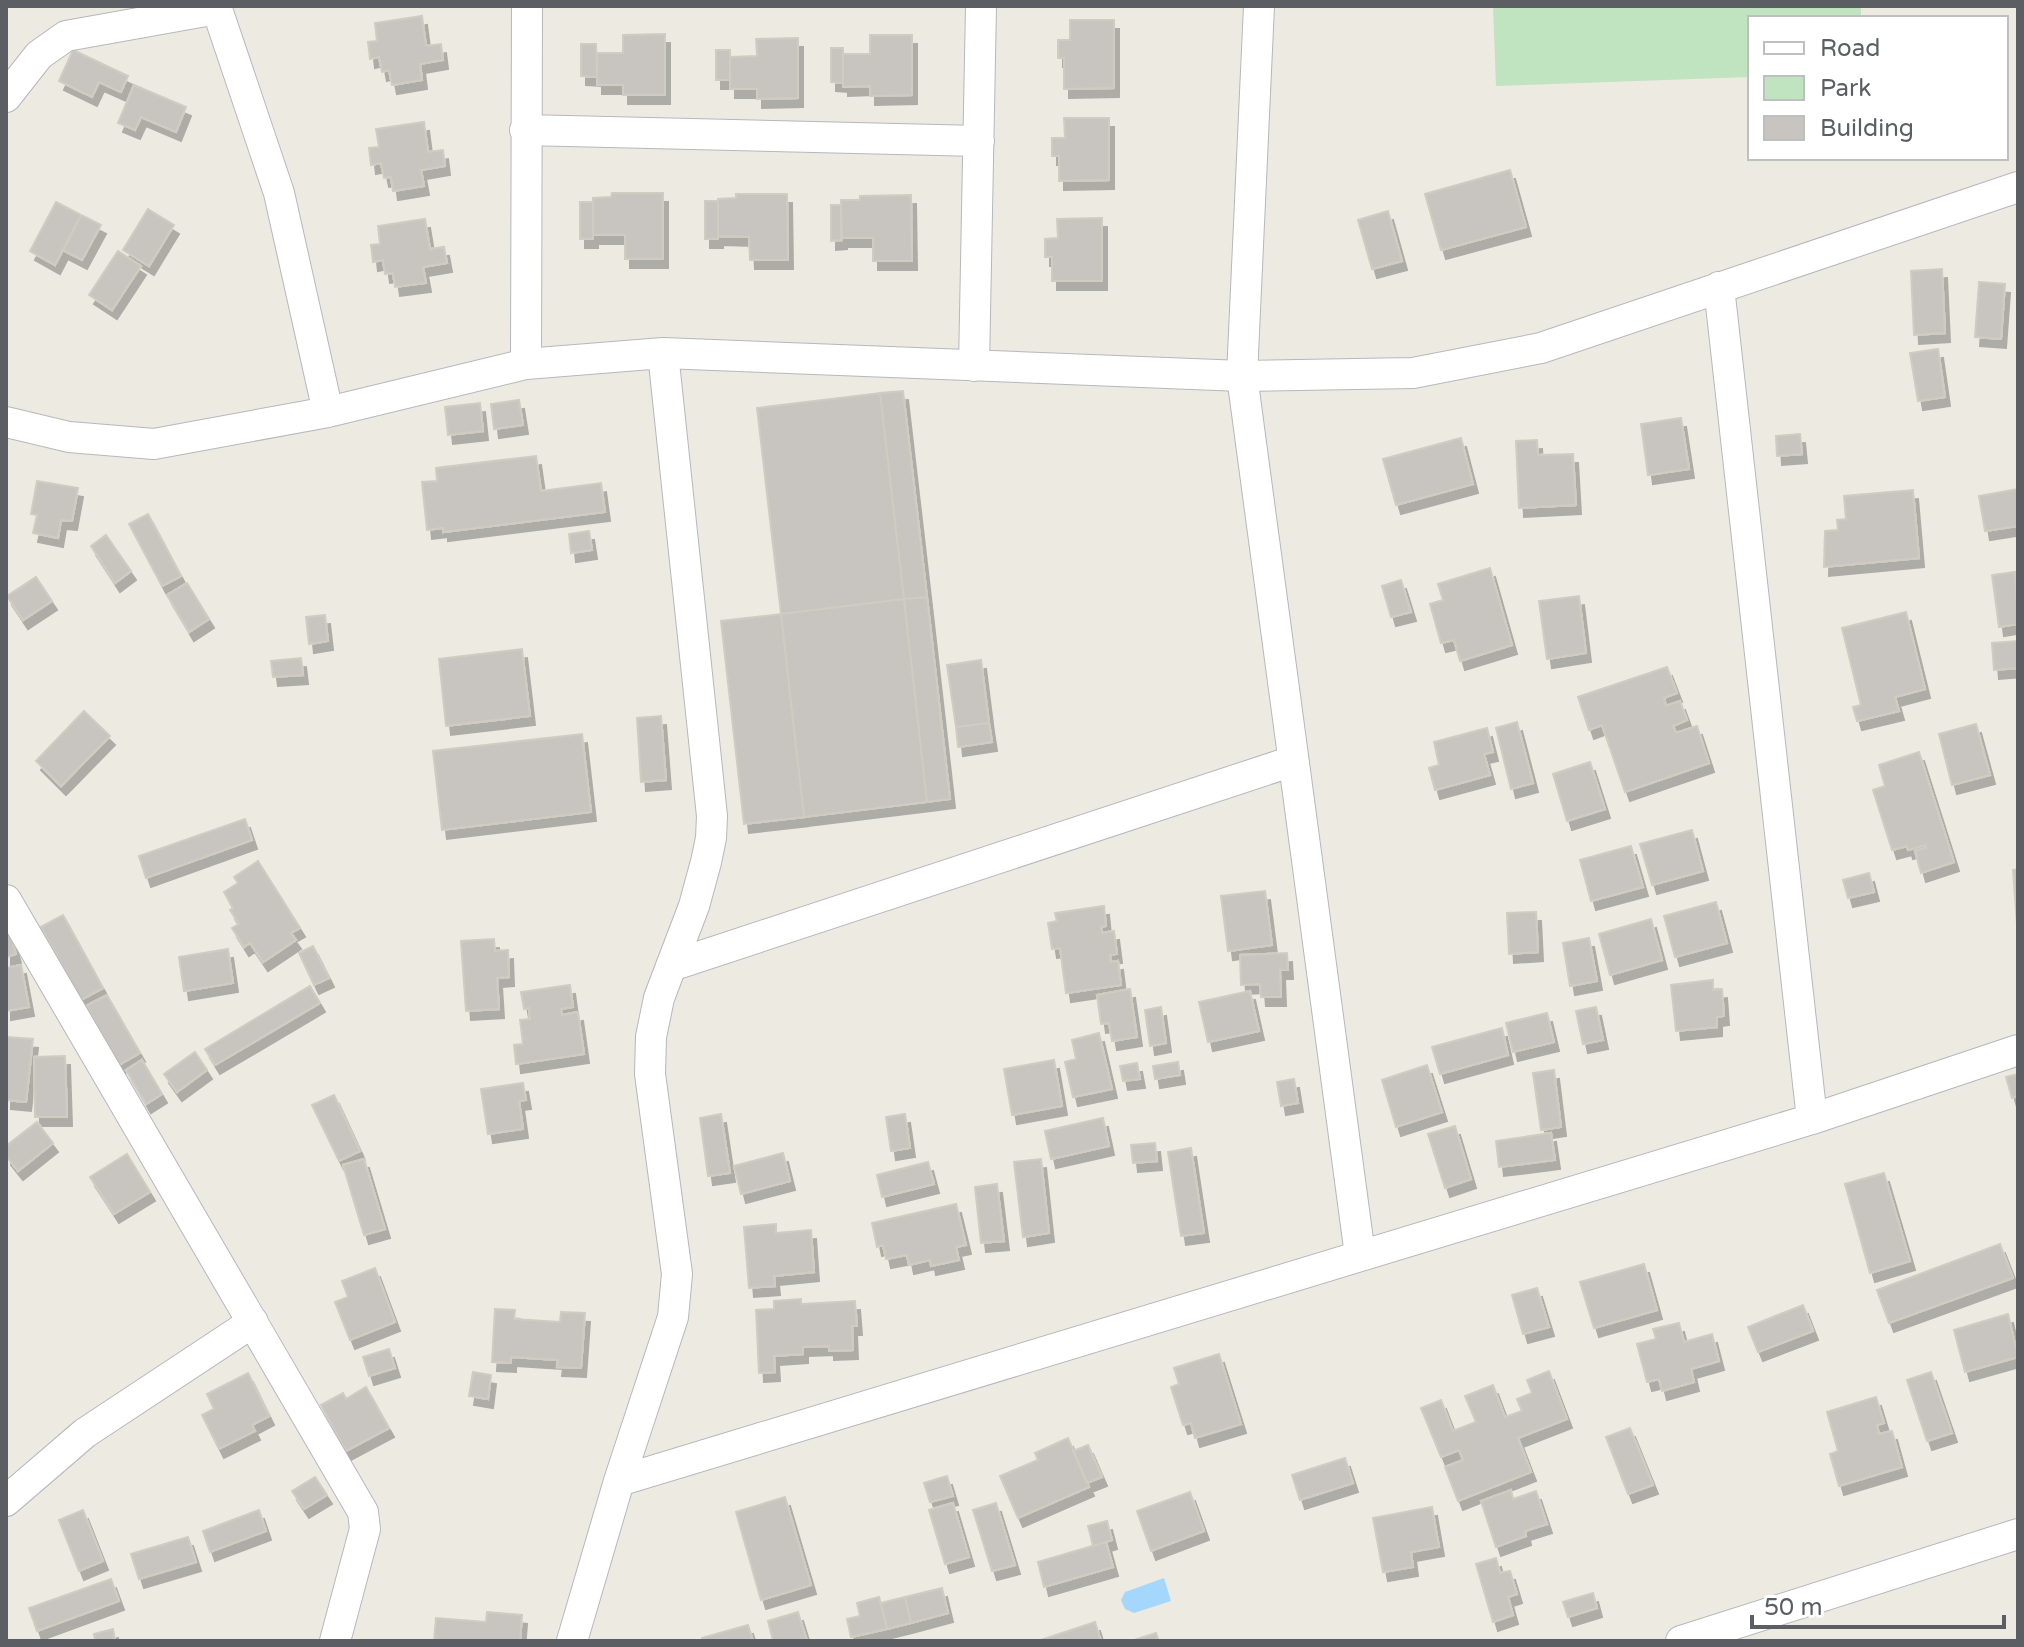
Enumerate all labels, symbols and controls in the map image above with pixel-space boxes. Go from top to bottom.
legend [1748,16,2008,160]
text: Road [1820,34,1880,63]
text: Park [1820,74,1871,103]
text: Building [1820,114,1914,143]
scale bar [1752,1579,2004,1629]
text: 50 m [1764,1593,1822,1622]

